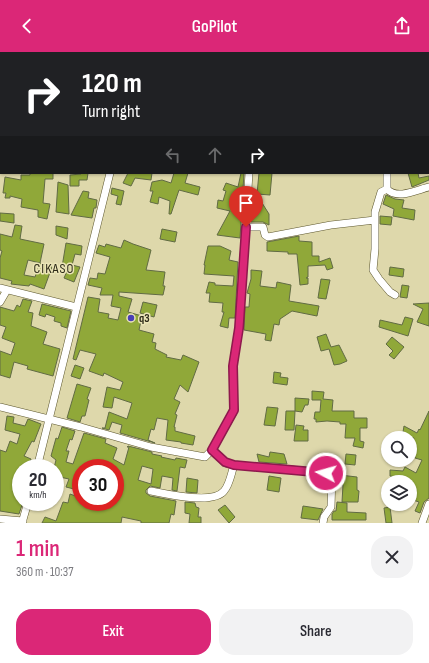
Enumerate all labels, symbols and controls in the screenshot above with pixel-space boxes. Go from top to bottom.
icon: back [16,15,38,37]
icon: share [391,15,413,37]
text: GoPilot [192,16,237,37]
text: 120 m [82,67,142,100]
icon: right [16,68,68,120]
text: Turn right [82,101,140,122]
icon: left [162,144,184,166]
icon: ahead [204,144,226,166]
icon: right [246,144,268,166]
pin [229,186,263,227]
icon: arrive [235,192,257,214]
district label: CIKASO [34,260,74,277]
place label: q3 [139,311,150,326]
marker: q3 [126,313,136,323]
map controls [381,431,417,511]
button: search [381,431,417,467]
position arrow [305,452,347,494]
speed limit sign: 30 [72,459,124,511]
text: 20 [29,468,47,492]
button: layers [381,475,417,511]
text: km/h [29,489,47,501]
text: 1 min [16,534,60,563]
button: close [371,536,413,578]
text: 360 m · 10:37 [16,564,73,580]
button: Exit [16,609,211,655]
button: Share [219,609,413,655]

